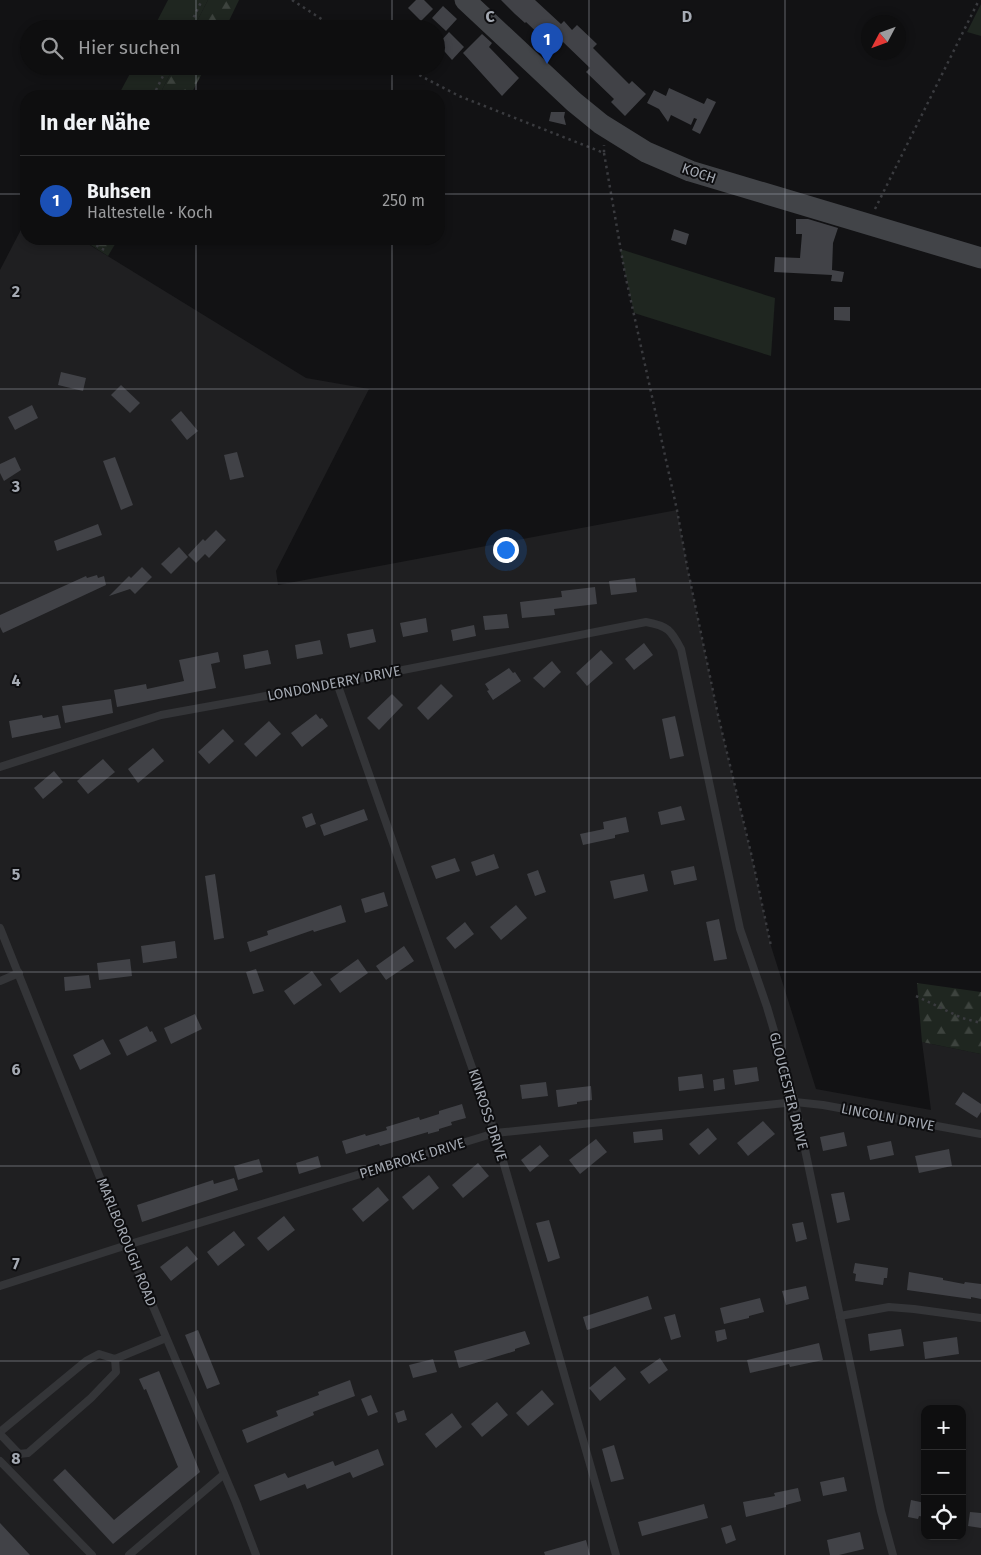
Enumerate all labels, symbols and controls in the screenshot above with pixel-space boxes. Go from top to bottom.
text: C [485,7,495,26]
text: D [682,7,692,26]
north arrow [861,15,906,60]
search box [20,20,445,75]
pin: 1 [531,23,563,64]
icon: search [38,34,66,62]
text: Hier suchen [78,36,181,59]
text: In der Nähe [40,110,150,136]
street label: KOCH [679,160,718,187]
text: Buhsen [87,180,151,203]
text: 1 [52,191,60,210]
text: 250 m [382,191,425,210]
text: Haltestelle · Koch [87,203,213,222]
text: 2 [12,282,20,301]
text: 3 [11,477,20,496]
your location [493,537,519,563]
street label: LONDONDERRY DRIVE [266,662,402,705]
text: 4 [11,671,21,690]
text: 5 [12,865,21,884]
street label: GLOUCESTER DRIVE [766,1031,811,1152]
text: 6 [11,1060,21,1079]
street label: KINROSS DRIVE [465,1067,510,1163]
street label: LINCOLN DRIVE [840,1100,936,1135]
street label: PEMBROKE DRIVE [357,1134,467,1183]
street label: MARLBOROUGH ROAD [93,1176,160,1309]
text: 7 [12,1254,20,1273]
map controls [921,1405,966,1540]
button: + [921,1405,966,1450]
text: 8 [11,1449,21,1468]
button: − [921,1450,966,1495]
button: locate [921,1495,966,1540]

